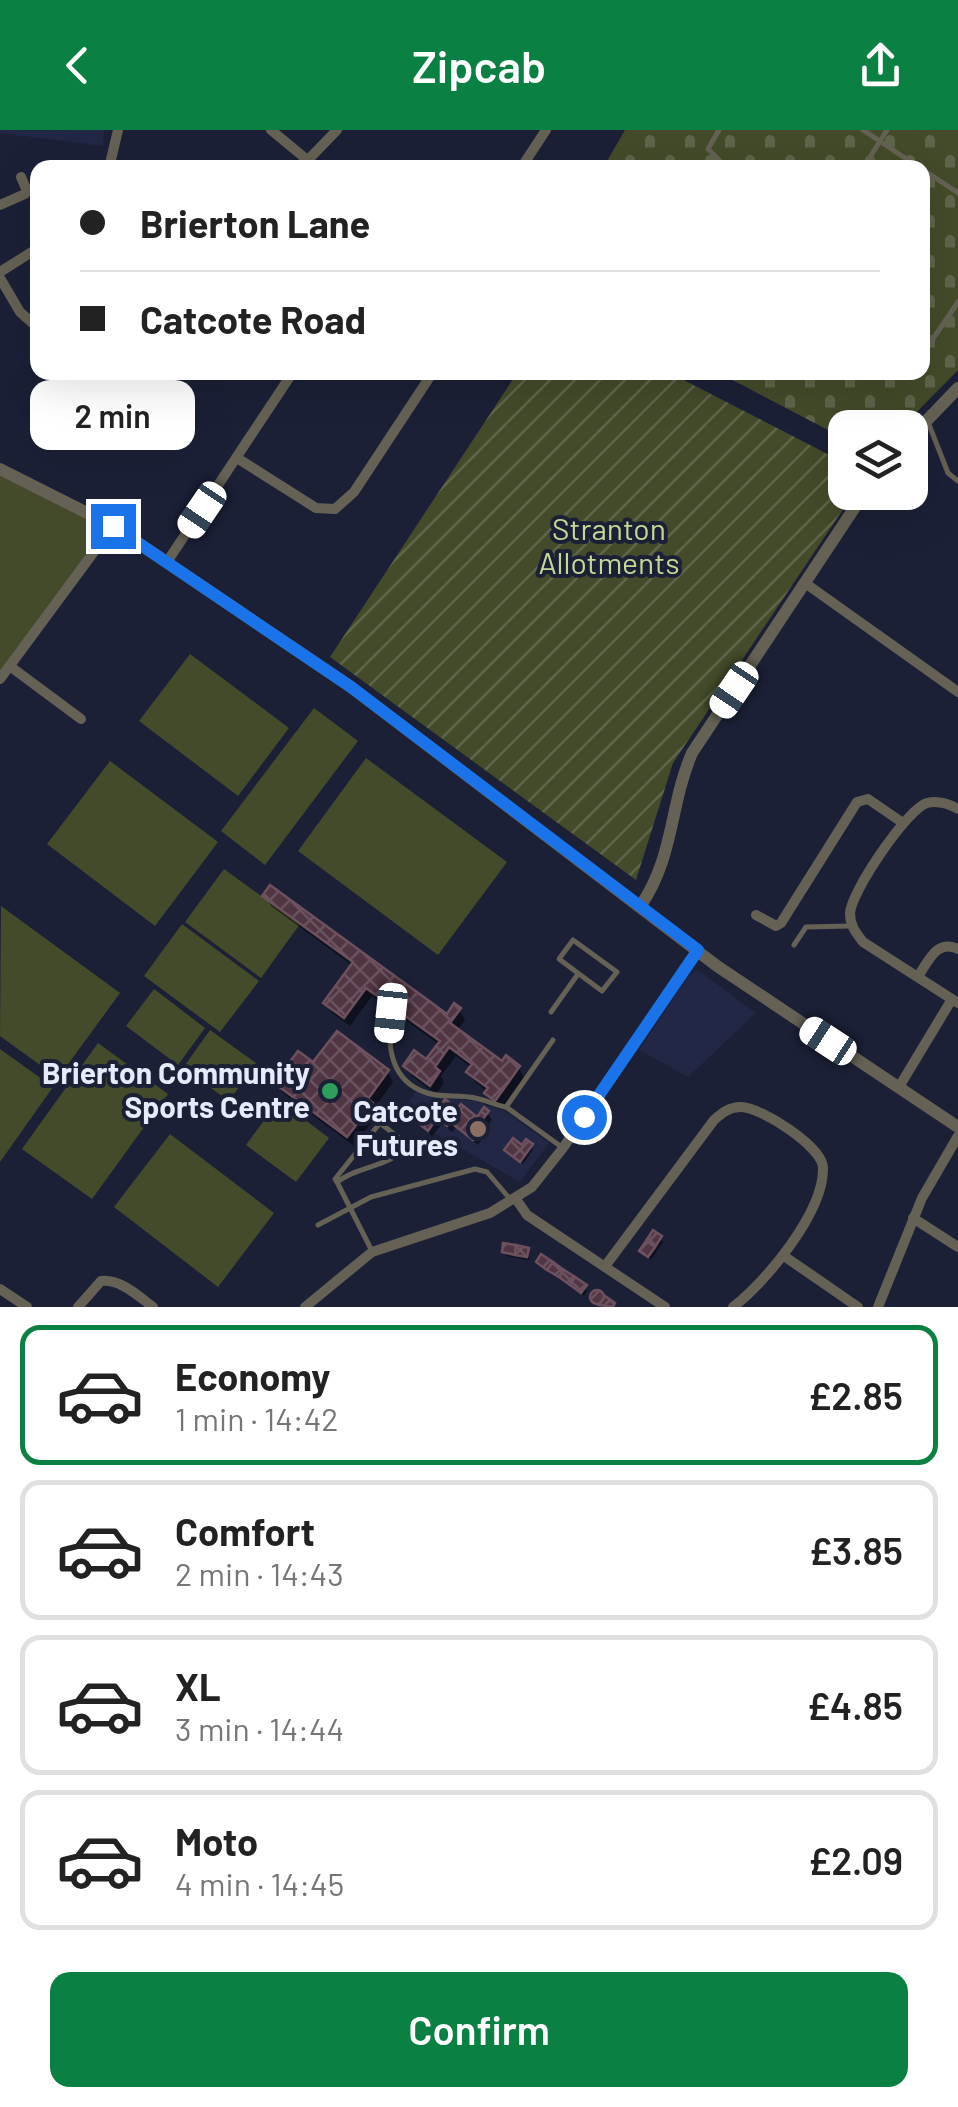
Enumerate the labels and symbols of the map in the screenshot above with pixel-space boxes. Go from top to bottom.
callout: 2 min [31,381,196,451]
car [173,477,231,543]
route end [91,504,136,549]
park label: Stranton Allotments [538,510,680,580]
car [705,657,763,723]
car [373,982,409,1044]
car [795,1012,861,1070]
place label: Brierton Community Sports Centre [42,1054,310,1124]
marker: Brierton Community Sports Centre [319,1080,341,1102]
place label: Catcote Futures [353,1092,458,1162]
route start [562,1095,607,1140]
marker: Catcote Futures [467,1118,489,1140]

